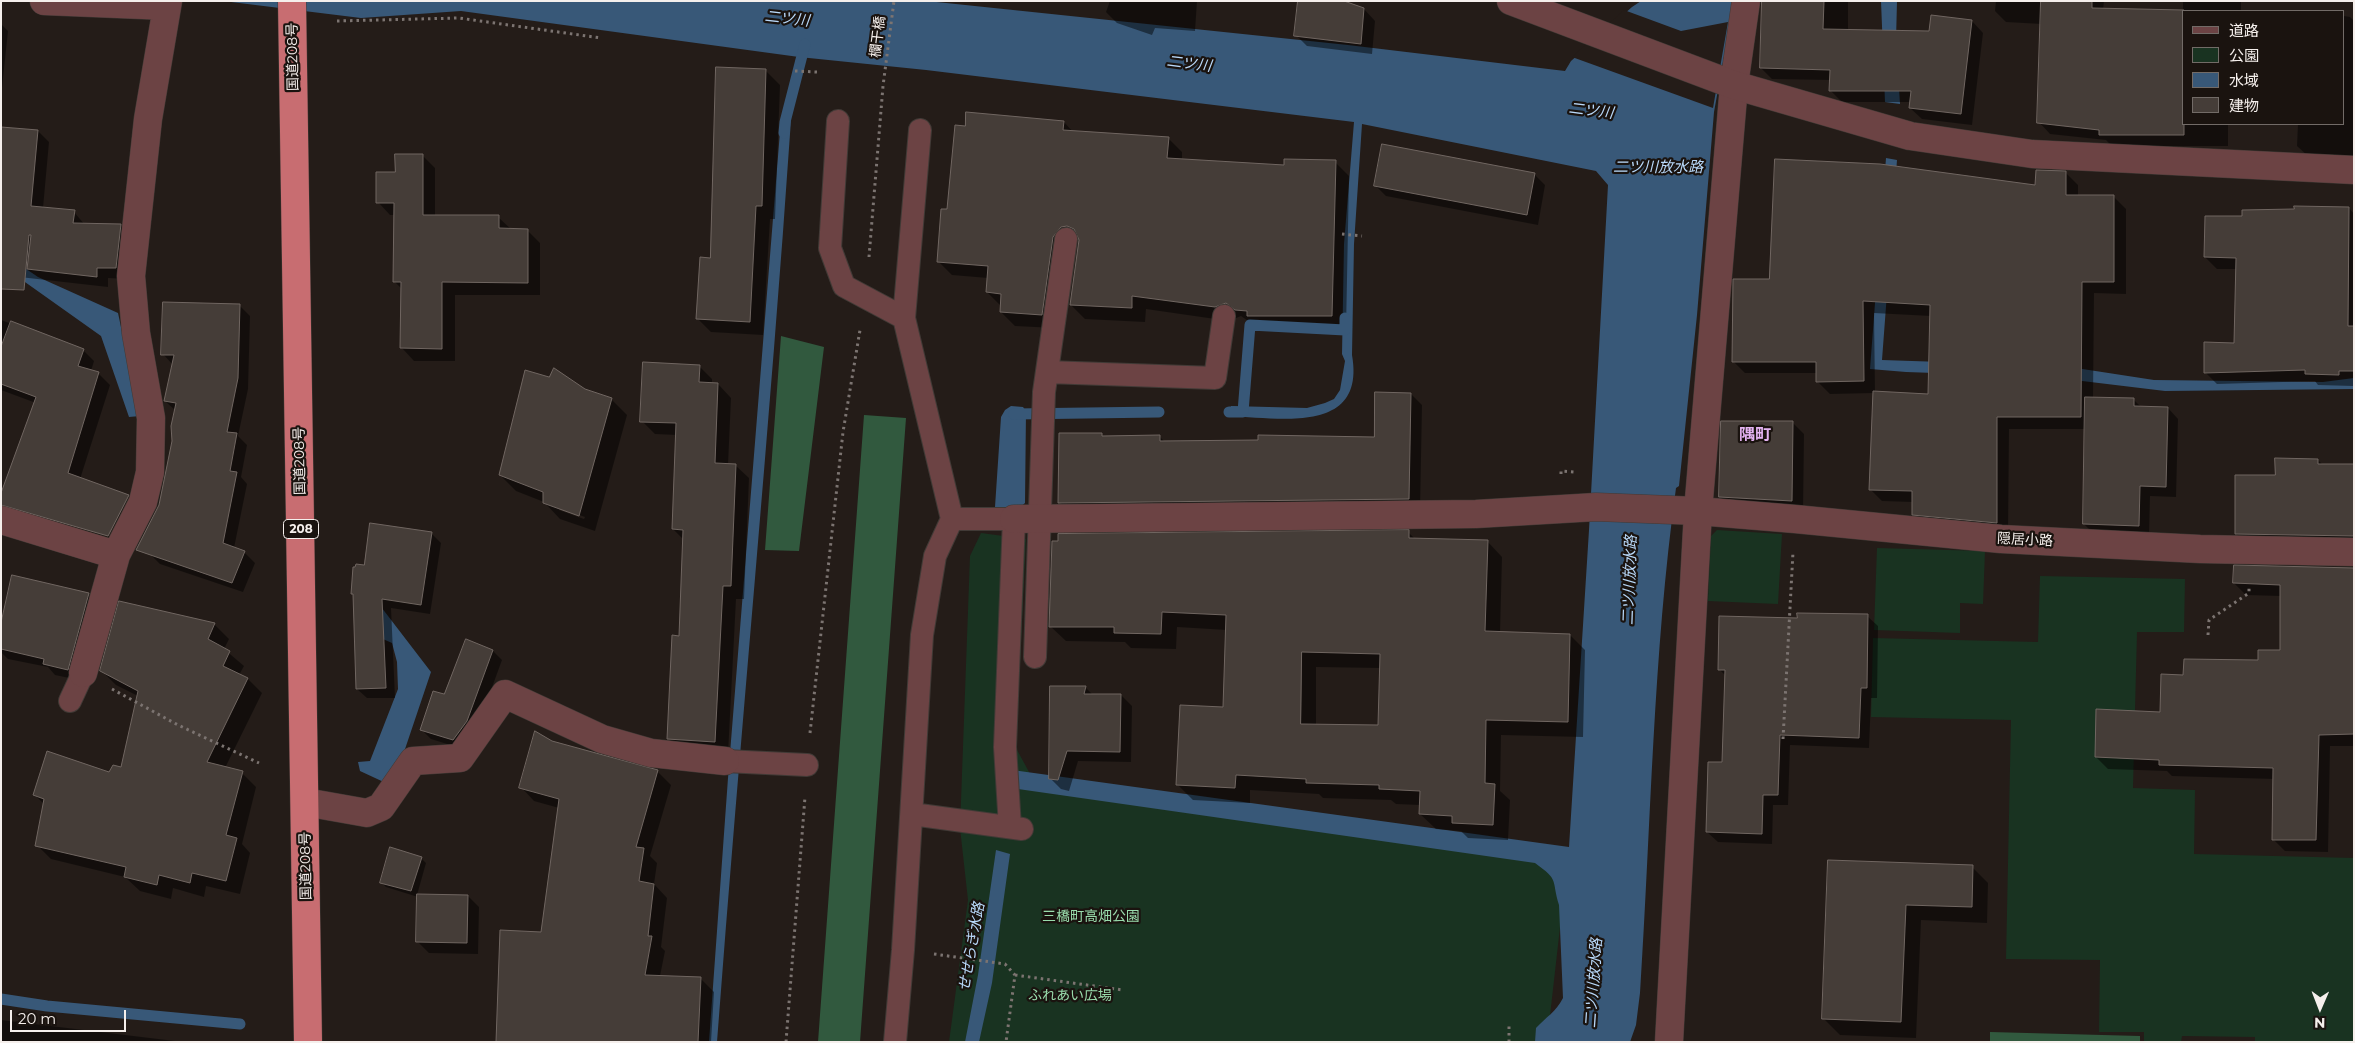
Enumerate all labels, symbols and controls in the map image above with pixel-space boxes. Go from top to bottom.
water label: 二ツ川 [764,8,810,30]
legend [2182,10,2345,125]
street label: 欄干橋 [867,15,889,59]
text: 道路 [2229,21,2259,40]
street label: 国道208号 [284,23,302,91]
text: 公園 [2229,46,2259,65]
water label: 二ツ川 [1166,52,1212,76]
text: 水域 [2229,71,2259,90]
text: 建物 [2229,96,2259,115]
water label: 二ツ川 [1568,99,1614,123]
water label: 二ツ川放水路 [1613,159,1703,177]
district label: 隅町 [1739,425,1771,445]
street label: 国道208号 [291,427,309,495]
road number: 208 [284,520,318,538]
street label: 隠居小路 [1997,530,2053,550]
water label: 二ツ川放水路 [1619,535,1641,625]
street label: 国道208号 [297,832,315,900]
water label: せせらぎ水路 [955,901,989,993]
park label: 三橋町高畑公園 [1042,909,1140,925]
water label: 二ツ川放水路 [1582,937,1606,1029]
north arrow [2295,983,2345,1033]
park label: ふれあい広場 [1028,988,1112,1004]
scale bar [12,1000,129,1032]
text: 20 m [18,1009,56,1028]
text: N [2314,1014,2326,1032]

